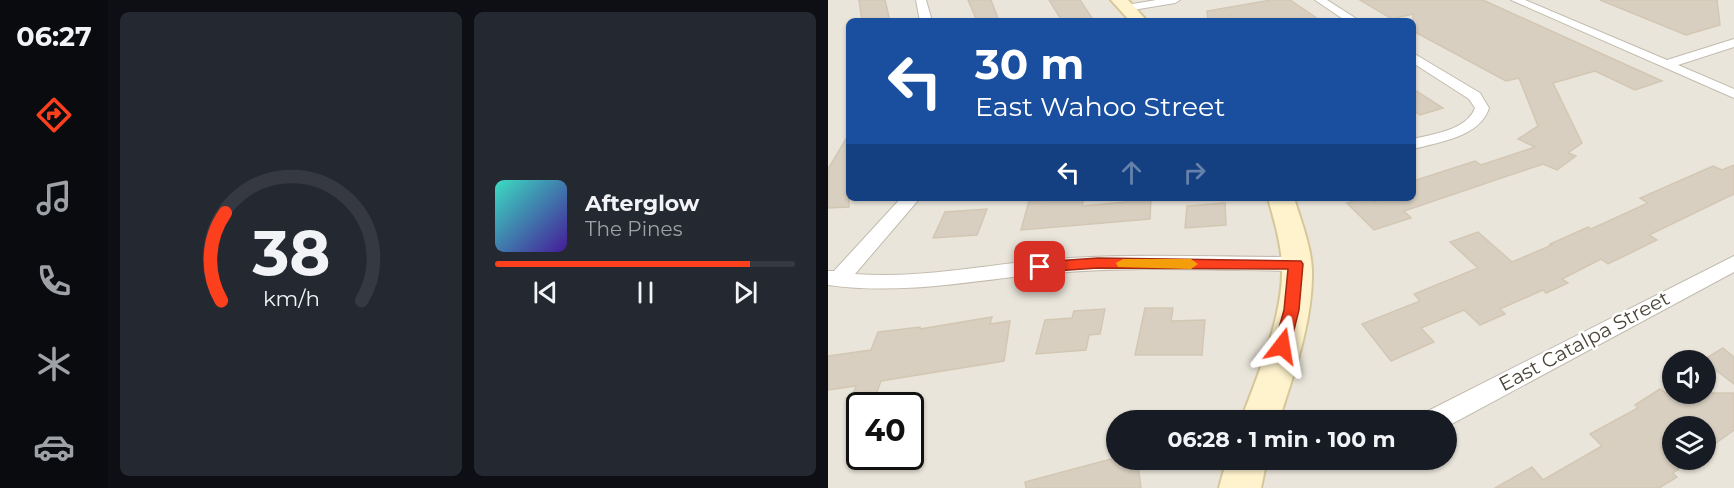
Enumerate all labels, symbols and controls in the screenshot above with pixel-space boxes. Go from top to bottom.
text: 06:27 [16,20,92,53]
text: 30 m [975,38,1084,90]
icon: left [876,42,954,120]
text: East Wahoo Street [975,90,1225,123]
icon: directions [33,94,75,136]
icon: left [1052,156,1085,189]
icon: ahead [1115,156,1148,189]
icon: right [1178,156,1211,189]
icon: music [33,177,75,219]
text: Afterglow [585,190,699,217]
text: 38 [251,215,330,291]
text: The Pines [585,217,682,241]
pin [1014,241,1065,292]
icon: arrive [1023,250,1056,283]
icon: phone [33,260,75,302]
icon: previous [529,276,562,309]
icon: pause [629,276,662,309]
icon: next [729,276,762,309]
text: km/h [262,285,320,311]
street label: East Catalpa Street [1495,286,1673,396]
position arrow [1250,314,1314,378]
icon: climate [33,343,75,385]
map controls [1662,350,1716,470]
button: sound [1662,350,1716,404]
speed limit sign: 40 [846,392,924,470]
button: layers [1662,416,1716,470]
icon: car [33,426,75,468]
text: 06:28 · 1 min · 100 m [1168,426,1395,453]

